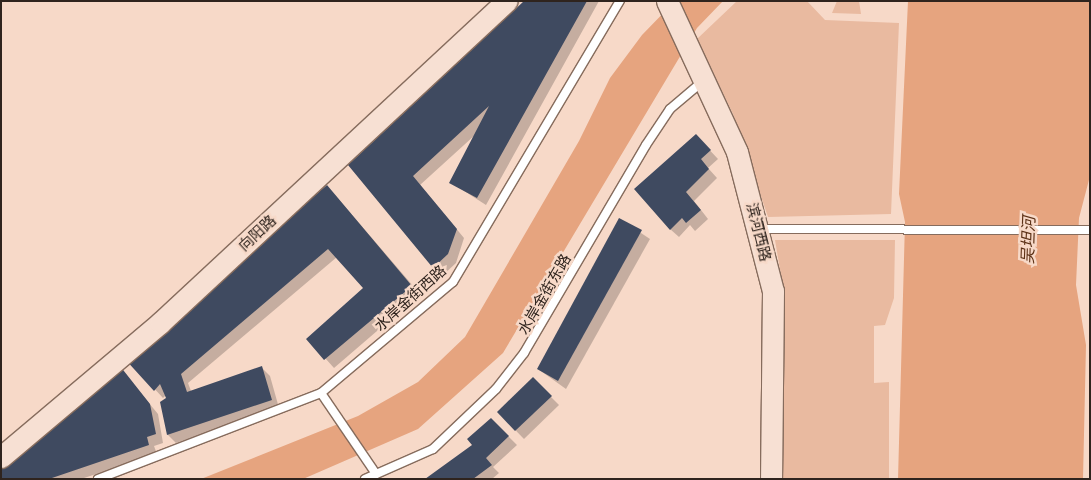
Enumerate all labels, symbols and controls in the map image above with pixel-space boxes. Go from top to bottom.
street label: 滨河西路 [743,201,775,263]
street label: 向阳路 [234,211,280,255]
water label: 吴坦河 [1018,216,1038,264]
street label: 水岸金街东路 [514,251,574,337]
street label: 水岸金街西路 [371,261,449,335]

